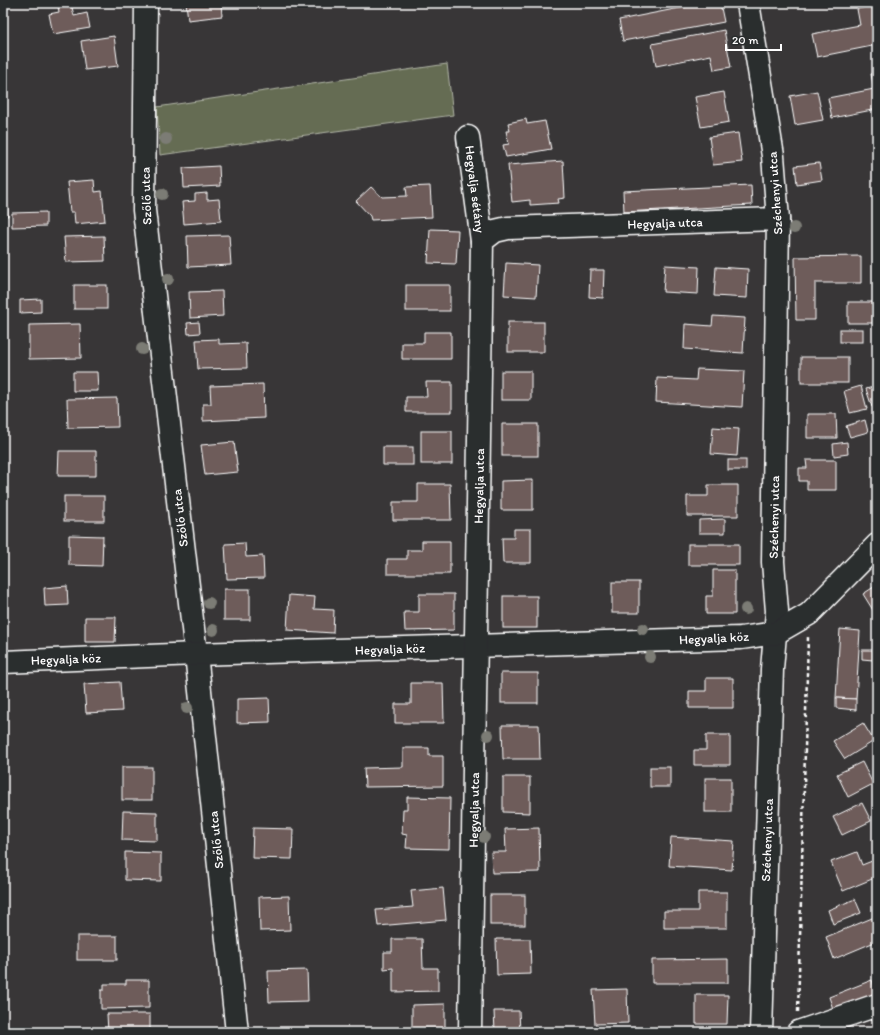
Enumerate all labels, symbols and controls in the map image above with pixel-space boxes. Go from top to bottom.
scale bar [726,26,781,52]
text: 20 m [732,33,759,47]
street label: Hegyalja sétány [462,144,488,234]
street label: Széchenyi utca [765,151,785,235]
street label: Szőlő utca [137,166,155,225]
street label: Hegyalja utca [627,214,704,232]
street label: Hegyalja utca [471,448,487,524]
street label: Széchenyi utca [766,475,782,559]
street label: Szőlő utca [169,488,191,548]
street label: Hegyalja köz [679,629,749,647]
street label: Hegyalja köz [355,640,425,658]
street label: Hegyalja köz [31,650,101,668]
street label: Hegyalja utca [466,772,482,848]
street label: Széchenyi utca [758,798,776,882]
street label: Szőlő utca [205,810,226,870]

